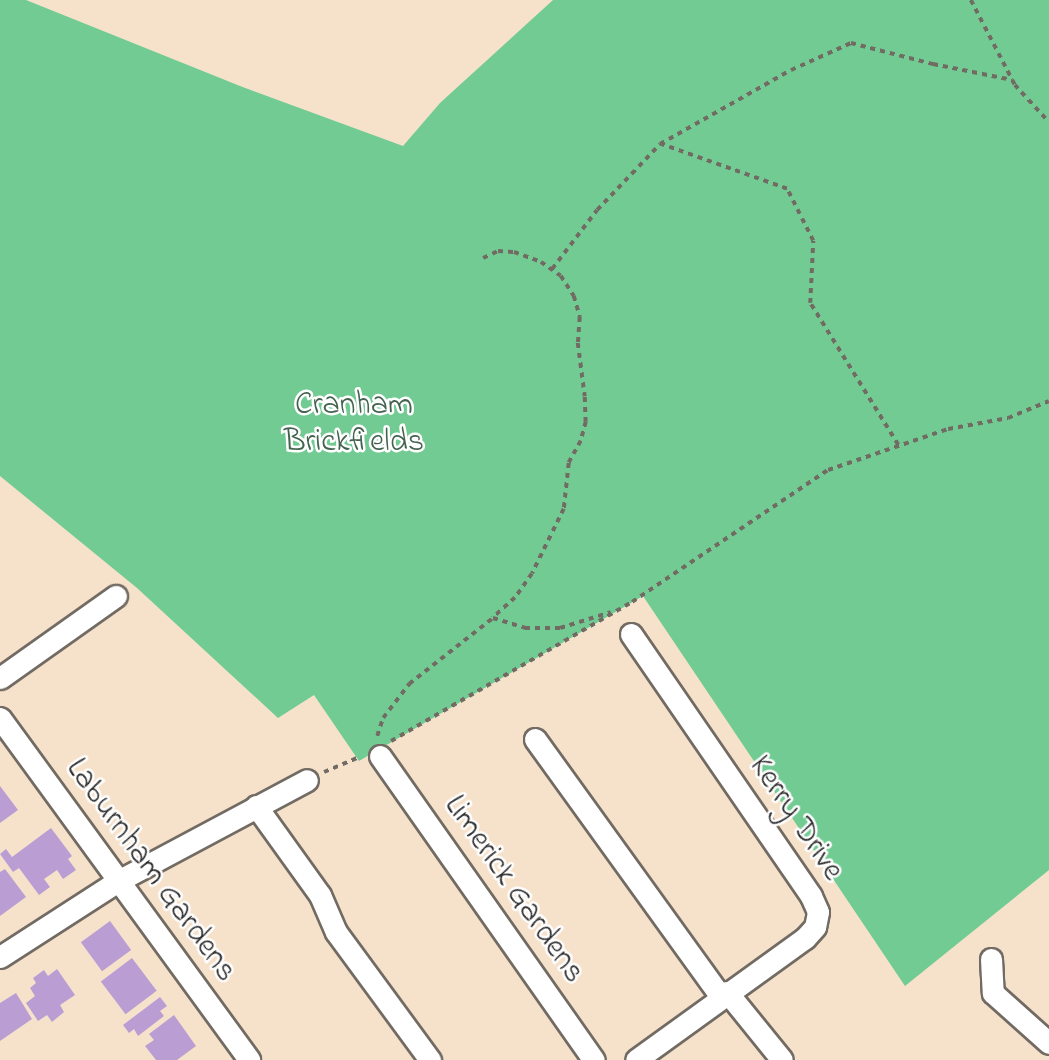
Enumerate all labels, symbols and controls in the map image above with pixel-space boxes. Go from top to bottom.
park label: Cranham Brickfields [284,388,424,463]
street label: Kerry Drive [739,749,851,889]
street label: Laburnham Gardens [56,752,244,990]
street label: Limerick Gardens [434,789,592,991]

